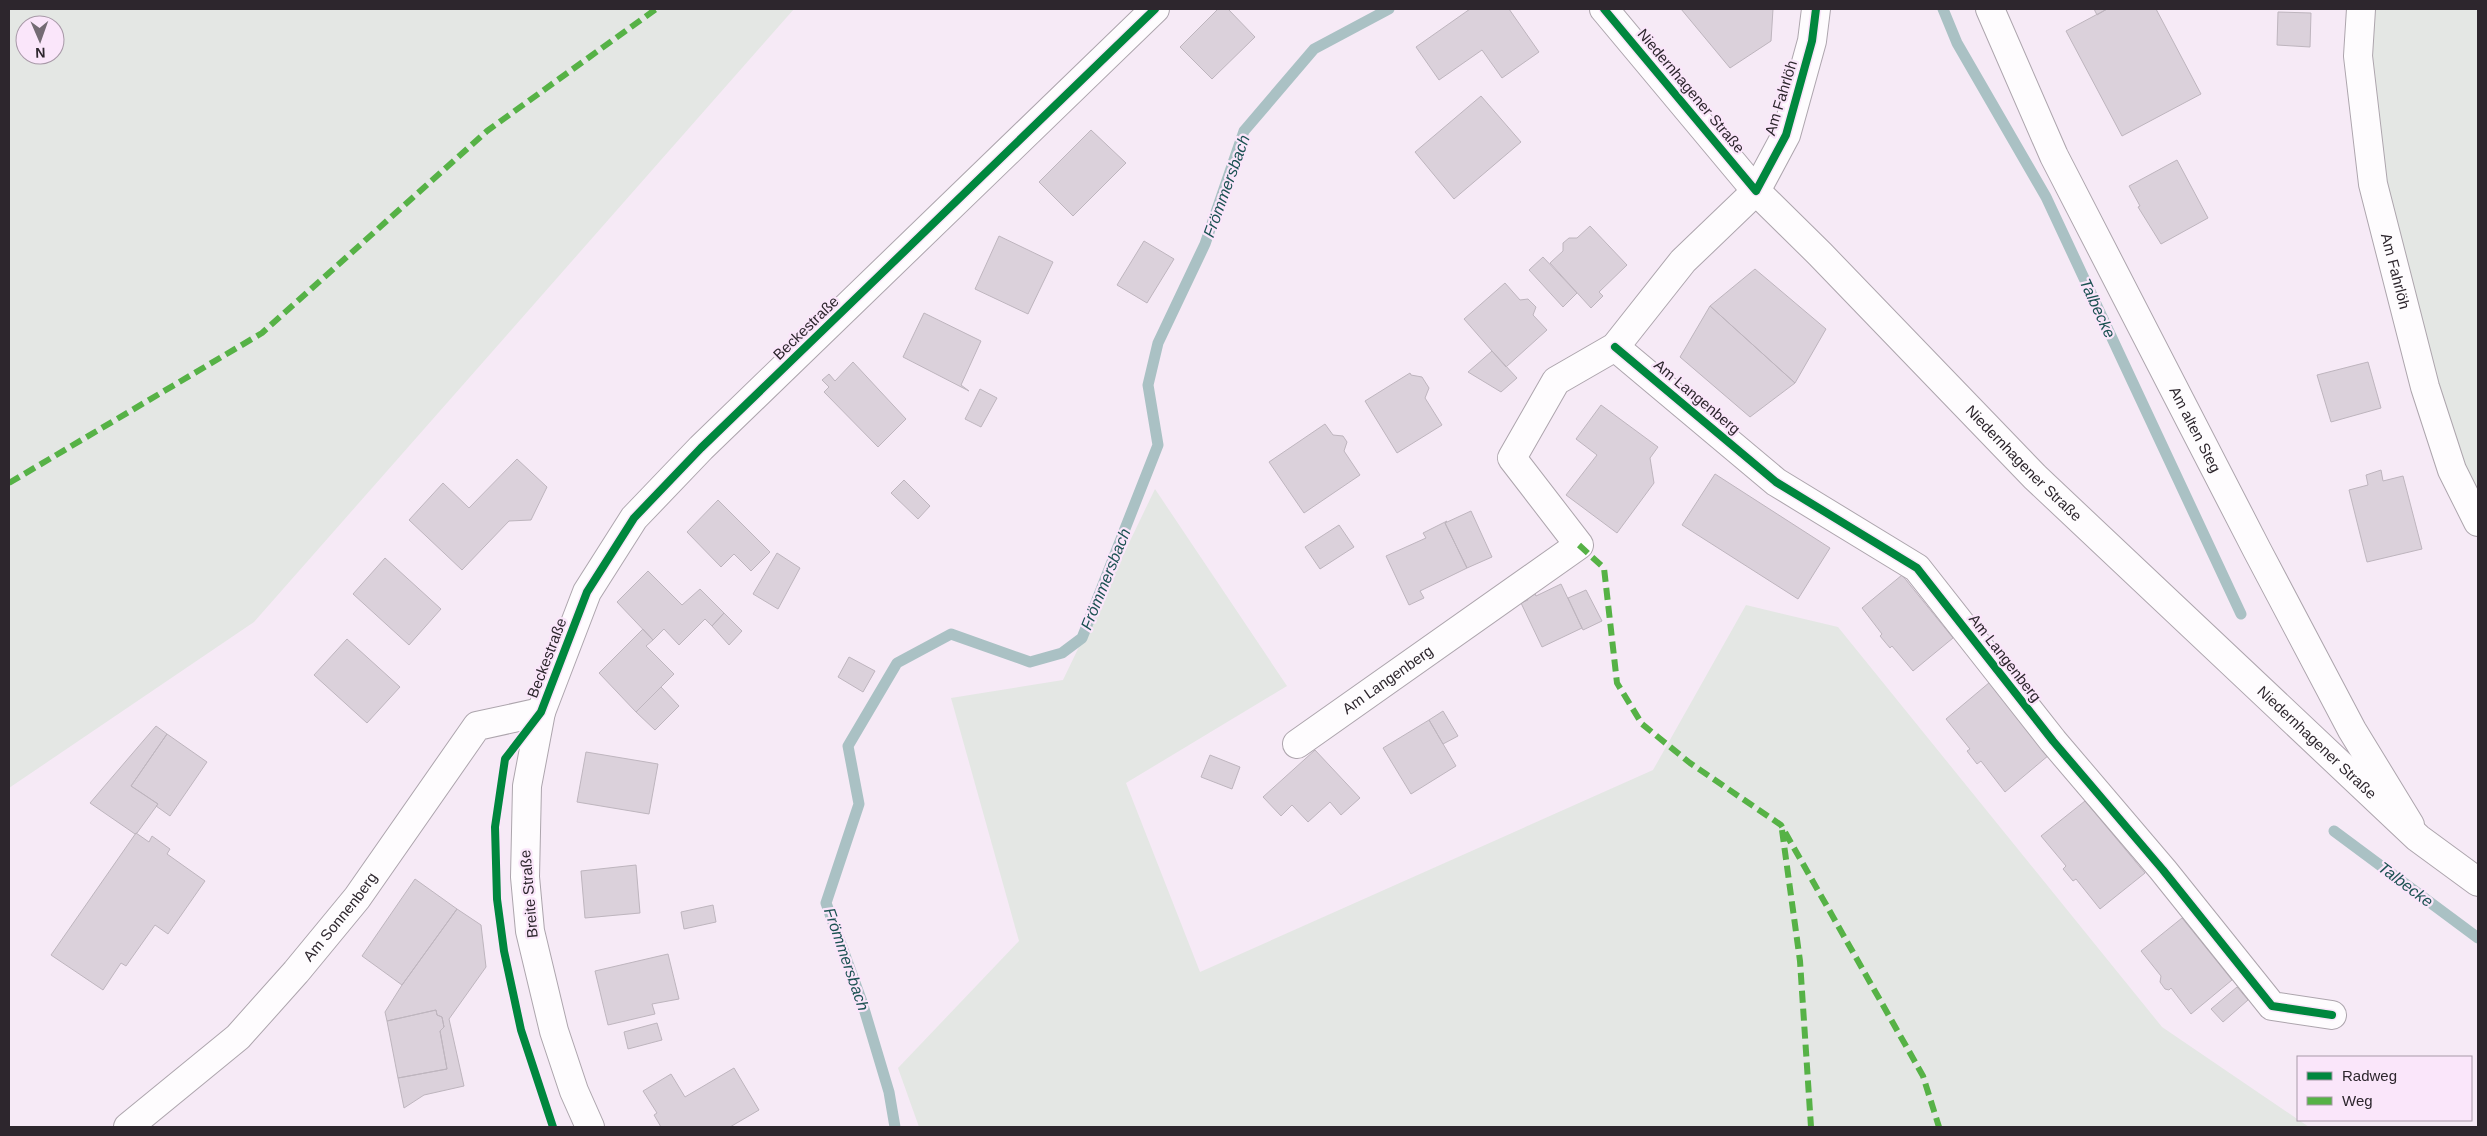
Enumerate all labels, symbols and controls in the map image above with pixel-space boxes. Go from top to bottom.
north arrow [15,15,65,65]
street label: Niedernhagener Straße [1634,25,1748,156]
text: N [35,45,46,61]
street label: Am Fahrlöh [1761,58,1800,137]
water label: Frömmersbach [1200,133,1253,240]
street label: Am Fahrlöh [2378,231,2414,311]
water label: Talbecke [2076,276,2119,341]
street label: Beckestraße [769,292,842,363]
street label: Am Langenberg [1651,356,1744,437]
street label: Am alten Steg [2166,383,2225,475]
street label: Niedernhagener Straße [1963,402,2085,524]
water label: Frömmersbach [1077,526,1134,632]
street label: Am Langenberg [1966,610,2045,705]
street label: Beckestraße [524,615,570,700]
street label: Am Langenberg [1339,642,1436,717]
street label: Niedernhagener Straße [2254,682,2380,802]
street label: Breite Straße [516,849,541,939]
water label: Talbecke [2375,859,2436,910]
street label: Am Sonnenberg [300,869,380,964]
water label: Frömmersbach [821,906,872,1013]
legend [2297,1056,2472,1121]
text: Radweg [2342,1067,2397,1084]
text: Weg [2342,1092,2373,1109]

